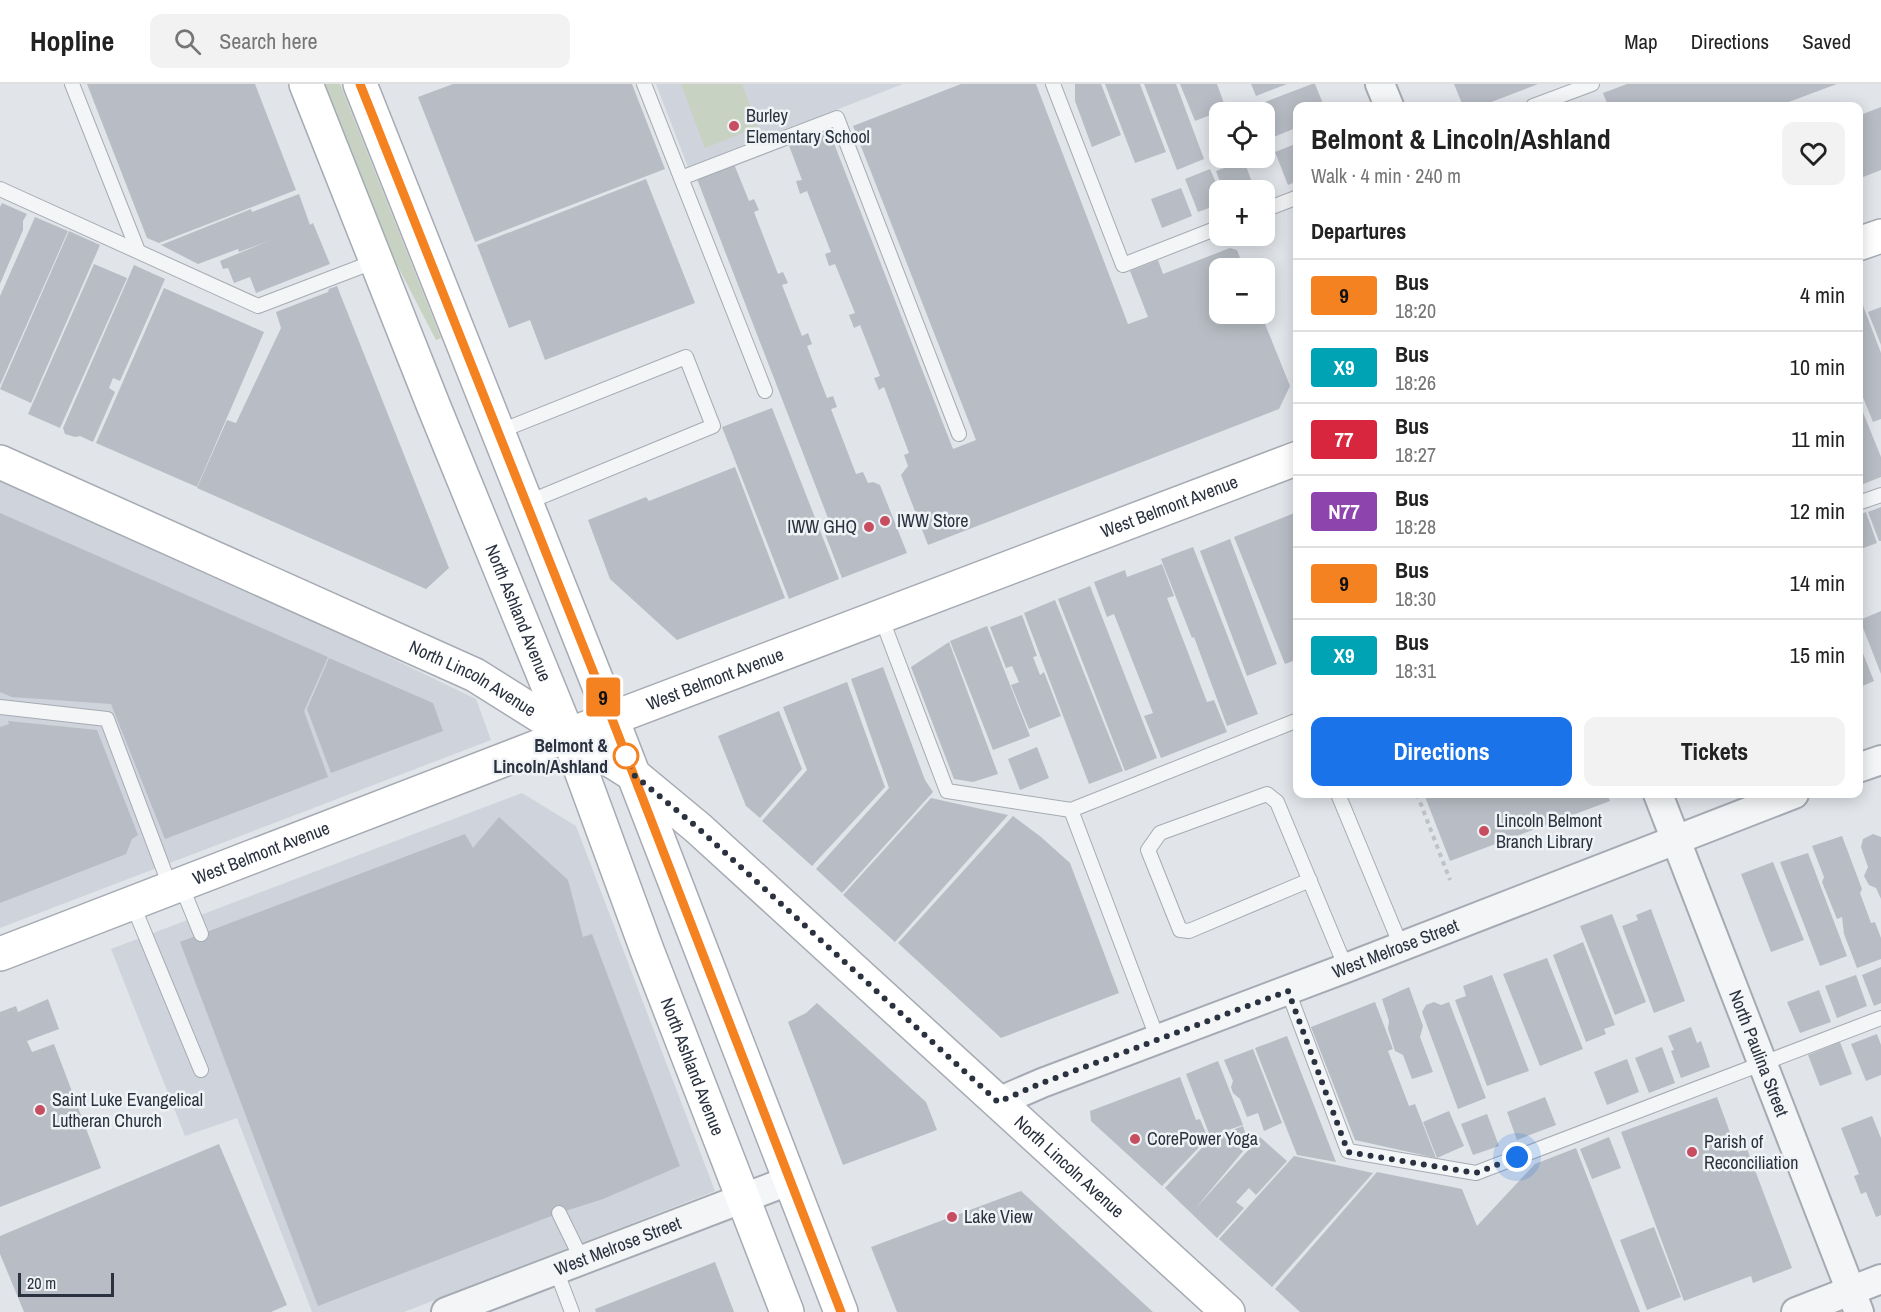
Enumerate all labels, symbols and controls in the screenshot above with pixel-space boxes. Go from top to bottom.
search box [150,14,570,68]
text: Hopline [30,22,114,60]
icon: search [171,25,204,58]
text: Search here [219,26,317,56]
text: Map [1624,27,1658,56]
text: Directions [1691,27,1769,56]
text: Saved [1802,27,1851,56]
map controls [1209,102,1275,324]
button: locate [1209,102,1275,168]
place label: Burley Elementary School [746,103,870,149]
marker: Burley Elementary School [727,119,741,133]
text: Belmont & Lincoln/Ashland [1311,120,1611,158]
button: heart [1782,122,1845,185]
text: Walk · 4 min · 240 m [1311,162,1461,189]
button: + [1209,180,1275,246]
text: Departures [1311,216,1406,246]
button: − [1209,258,1275,324]
text: Bus [1395,267,1429,297]
text: 4 min [1800,280,1845,310]
text: 9 [1339,281,1349,310]
text: 18:20 [1395,297,1436,324]
text: Bus [1395,339,1429,369]
text: 10 min [1790,352,1845,382]
text: X9 [1333,353,1355,382]
text: 18:26 [1395,369,1436,396]
text: Bus [1395,411,1429,441]
text: 11 min [1791,424,1845,454]
text: 77 [1334,425,1354,454]
text: 18:27 [1395,441,1436,468]
street label: West Belmont Avenue [1097,469,1241,544]
text: Bus [1395,483,1429,513]
text: 12 min [1790,496,1845,526]
text: N77 [1328,497,1360,526]
place label: IWW Store [897,508,968,533]
text: 18:28 [1395,513,1436,540]
place label: IWW GHQ [787,514,857,539]
marker: IWW Store [878,514,892,528]
marker: IWW GHQ [862,520,876,534]
street label: North Ashland Avenue [479,541,558,685]
text: Bus [1395,555,1429,585]
text: 14 min [1790,568,1845,598]
text: 9 [1339,569,1349,598]
text: 18:30 [1395,585,1436,612]
text: Bus [1395,627,1429,657]
street label: North Lincoln Avenue [405,634,541,722]
text: 15 min [1790,640,1845,670]
street label: West Belmont Avenue [643,641,787,716]
text: X9 [1333,641,1355,670]
text: 18:31 [1395,657,1436,684]
line badge: 9 [584,678,622,716]
text: 9 [598,683,608,712]
button: Directions [1311,717,1572,786]
button: Tickets [1584,717,1845,786]
place label: Belmont & Lincoln/Ashland [493,733,608,779]
marker: Belmont & Lincoln/Ashland [613,743,639,769]
place label: Lincoln Belmont Branch Library [1496,808,1602,854]
street label: West Belmont Avenue [189,815,333,891]
marker: Lincoln Belmont Branch Library [1477,824,1491,838]
street label: West Melrose Street [1329,912,1462,984]
street label: North Paulina Street [1723,986,1795,1120]
street label: North Ashland Avenue [655,994,731,1139]
place label: Saint Luke Evangelical Lutheran Church [52,1087,203,1133]
marker: Saint Luke Evangelical Lutheran Church [33,1103,47,1117]
street label: North Lincoln Avenue [1009,1110,1130,1223]
place label: CorePower Yoga [1147,1126,1258,1151]
place label: Parish of Reconciliation [1704,1129,1798,1175]
marker: CorePower Yoga [1128,1132,1142,1146]
your location [1502,1142,1532,1172]
marker: Parish of Reconciliation [1685,1145,1699,1159]
place label: Lake View [964,1204,1033,1229]
street label: West Melrose Street [551,1210,685,1281]
marker: Lake View [945,1210,959,1224]
scale bar [18,1270,114,1298]
text: 20 m [27,1272,56,1294]

